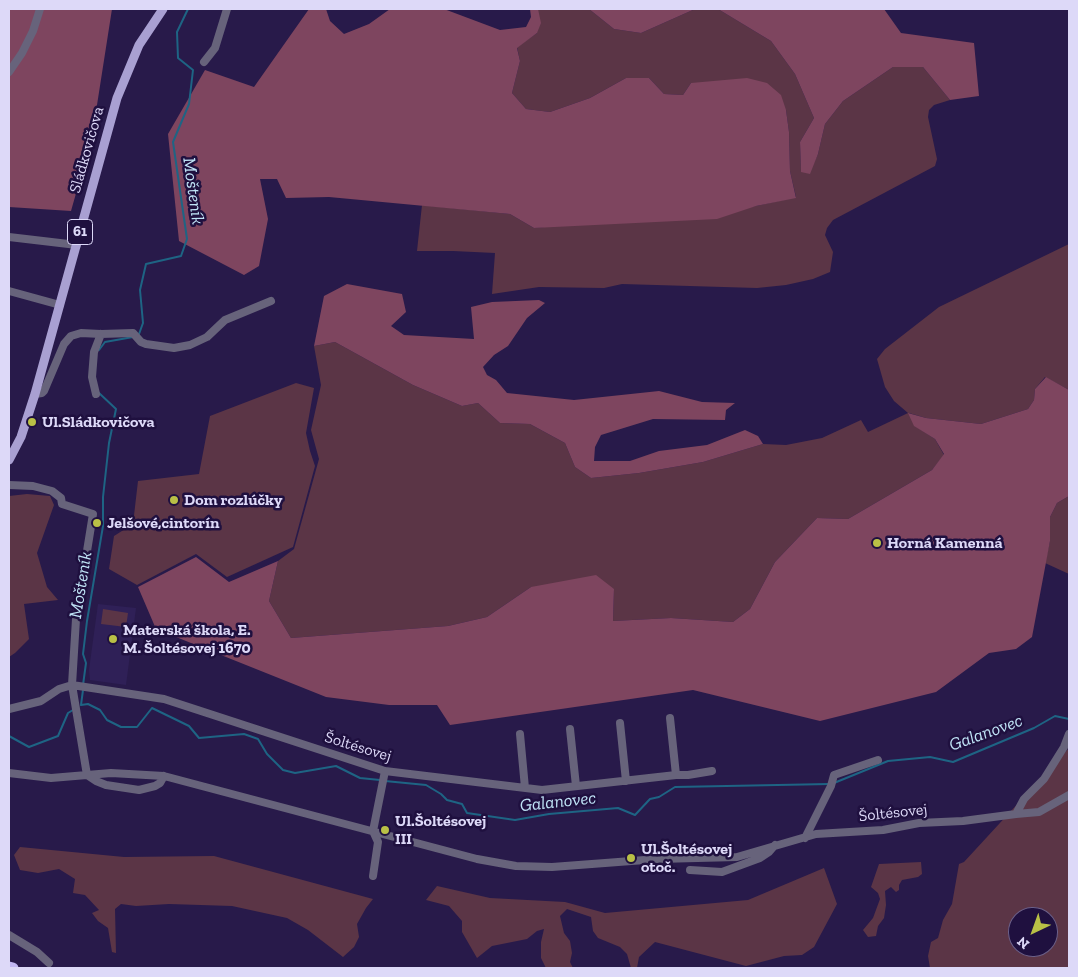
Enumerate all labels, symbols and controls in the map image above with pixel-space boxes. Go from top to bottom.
street label: Sládkovičova [65,105,109,195]
water label: Mošteník [178,156,208,226]
road number: 61 [68,220,92,244]
place label: Ul.Sládkovičova [42,412,155,432]
marker: Ul.Sládkovičova [26,416,38,428]
place label: Dom rozlúčky [184,490,282,510]
marker: Dom rozlúčky [168,494,180,506]
place label: Jelšové,cintorín [107,513,219,533]
marker: Jelšové,cintorín [91,517,103,529]
place label: Horná Kamenná [887,533,1003,553]
marker: Horná Kamenná [871,537,883,549]
water label: Mošteník [65,550,97,620]
place label: Materská škola, E. M. Šoltésovej 1670 [123,620,251,658]
marker: Materská škola, E. M. Šoltésovej 1670 [107,633,119,645]
water label: Galanovec [946,710,1026,756]
street label: Šoltésovej [322,728,394,766]
water label: Galanovec [519,787,597,817]
street label: Šoltésovej [858,800,928,826]
place label: Ul.Šoltésovej III [395,811,486,849]
marker: Ul.Šoltésovej III [379,824,391,836]
place label: Ul.Šoltésovej otoč. [641,839,732,877]
marker: Ul.Šoltésovej otoč. [625,852,637,864]
north arrow [1008,907,1058,957]
text: N [1014,933,1033,953]

